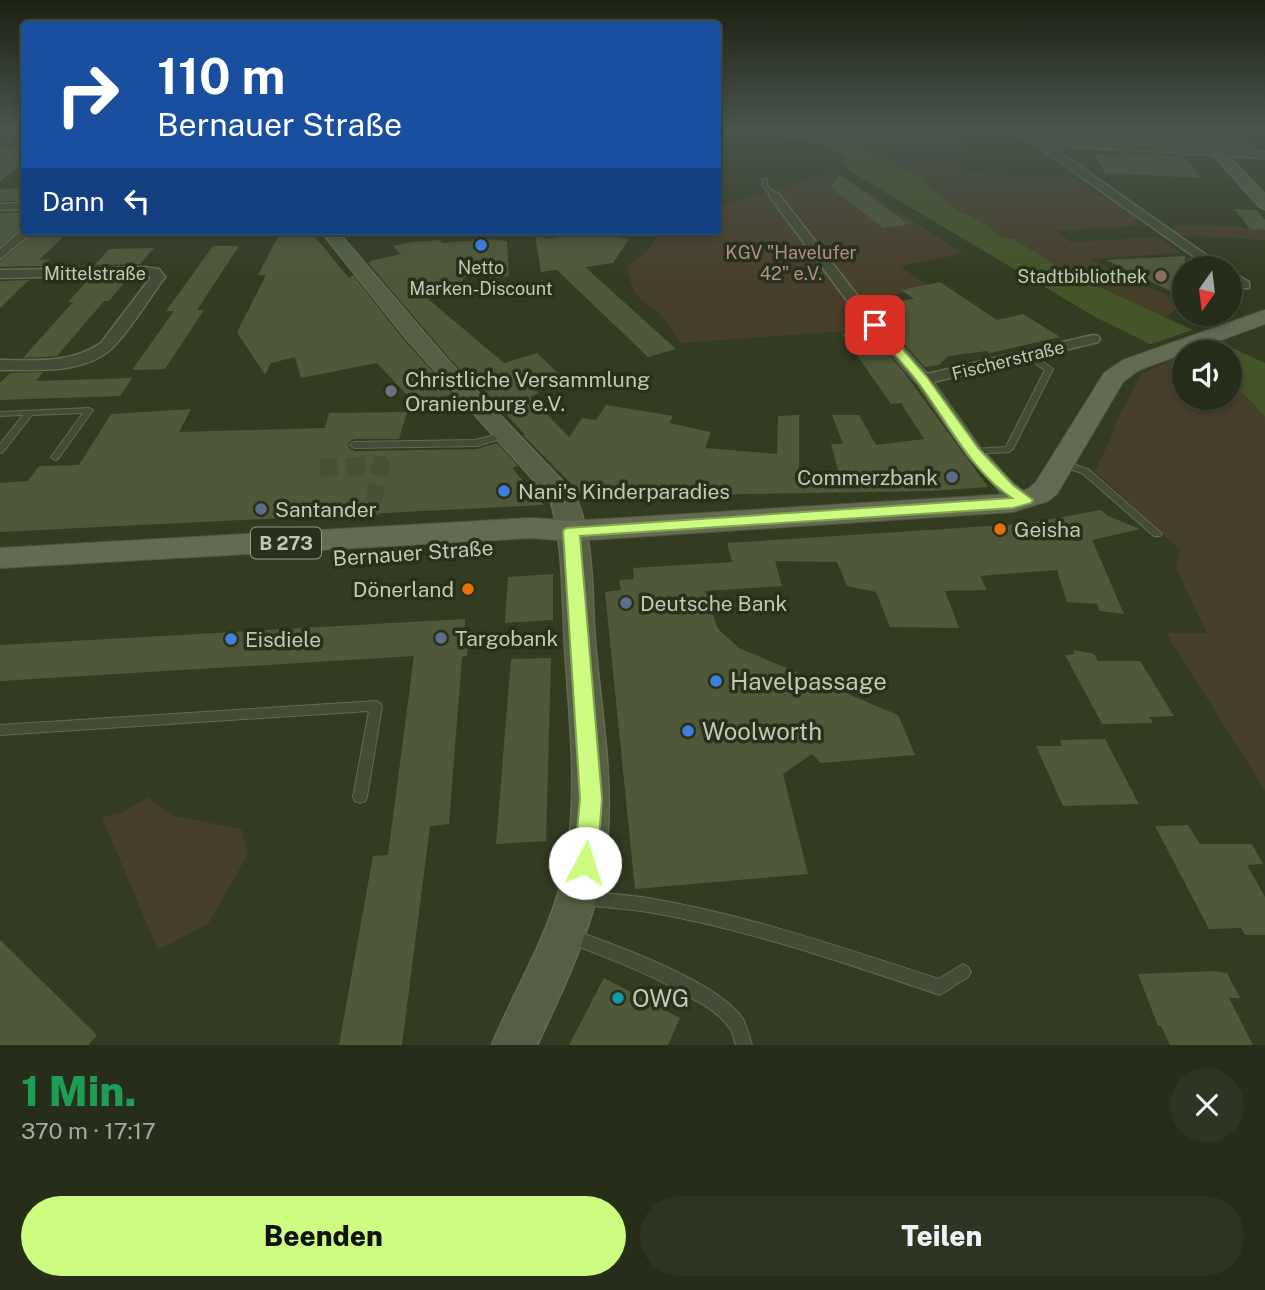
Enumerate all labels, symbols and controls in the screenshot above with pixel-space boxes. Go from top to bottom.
text: 110 m [157,47,285,105]
icon: right [42,49,133,140]
text: Bernauer Straße [157,106,402,143]
icon: left [118,182,156,220]
text: Dann [42,186,104,217]
marker: Netto Marken-Discount [473,237,489,253]
park label: KGV "Havelufer 42" e.V. [725,242,857,284]
north arrow [1172,256,1242,326]
map controls [1172,256,1242,410]
place label: Netto Marken-Discount [409,257,553,299]
street label: Mittelstraße [44,263,146,284]
place label: Stadtbibliothek [1017,266,1147,287]
marker: Stadtbibliothek [1153,268,1169,284]
pin [845,295,905,355]
icon: arrive [856,306,894,344]
street label: Fischerstraße [950,336,1066,384]
button: sound [1172,340,1242,410]
place label: Christliche Versammlung Oranienburg e.V. [405,367,650,416]
marker: Christliche Versammlung Oranienburg e.V. [383,383,399,399]
place label: Commerzbank [797,465,938,490]
marker: Commerzbank [944,469,960,485]
place label: Nani's Kinderparadies [518,479,730,504]
marker: Nani's Kinderparadies [496,483,512,499]
place label: Santander [275,497,377,522]
marker: Santander [253,501,269,517]
place label: Geisha [1014,517,1081,542]
marker: Geisha [992,521,1008,537]
road number: B 273 [251,528,321,558]
street label: Bernauer Straße [332,535,494,571]
place label: Dönerland [353,577,454,602]
marker: Dönerland [460,581,476,597]
place label: Deutsche Bank [640,591,787,616]
marker: Deutsche Bank [618,595,634,611]
place label: Targobank [455,626,558,651]
place label: Eisdiele [245,627,321,652]
marker: Targobank [433,630,449,646]
marker: Eisdiele [223,631,239,647]
place label: Havelpassage [730,667,887,695]
marker: Havelpassage [708,673,724,689]
place label: Woolworth [702,717,822,745]
marker: Woolworth [680,723,696,739]
position arrow [548,826,622,900]
place label: OWG [632,984,689,1012]
marker: OWG [610,990,626,1006]
text: 1 Min. [21,1066,137,1115]
button: close [1170,1068,1244,1142]
text: 370 m · 17:17 [21,1117,156,1144]
button: Beenden [21,1196,626,1276]
button: Teilen [640,1196,1244,1276]

